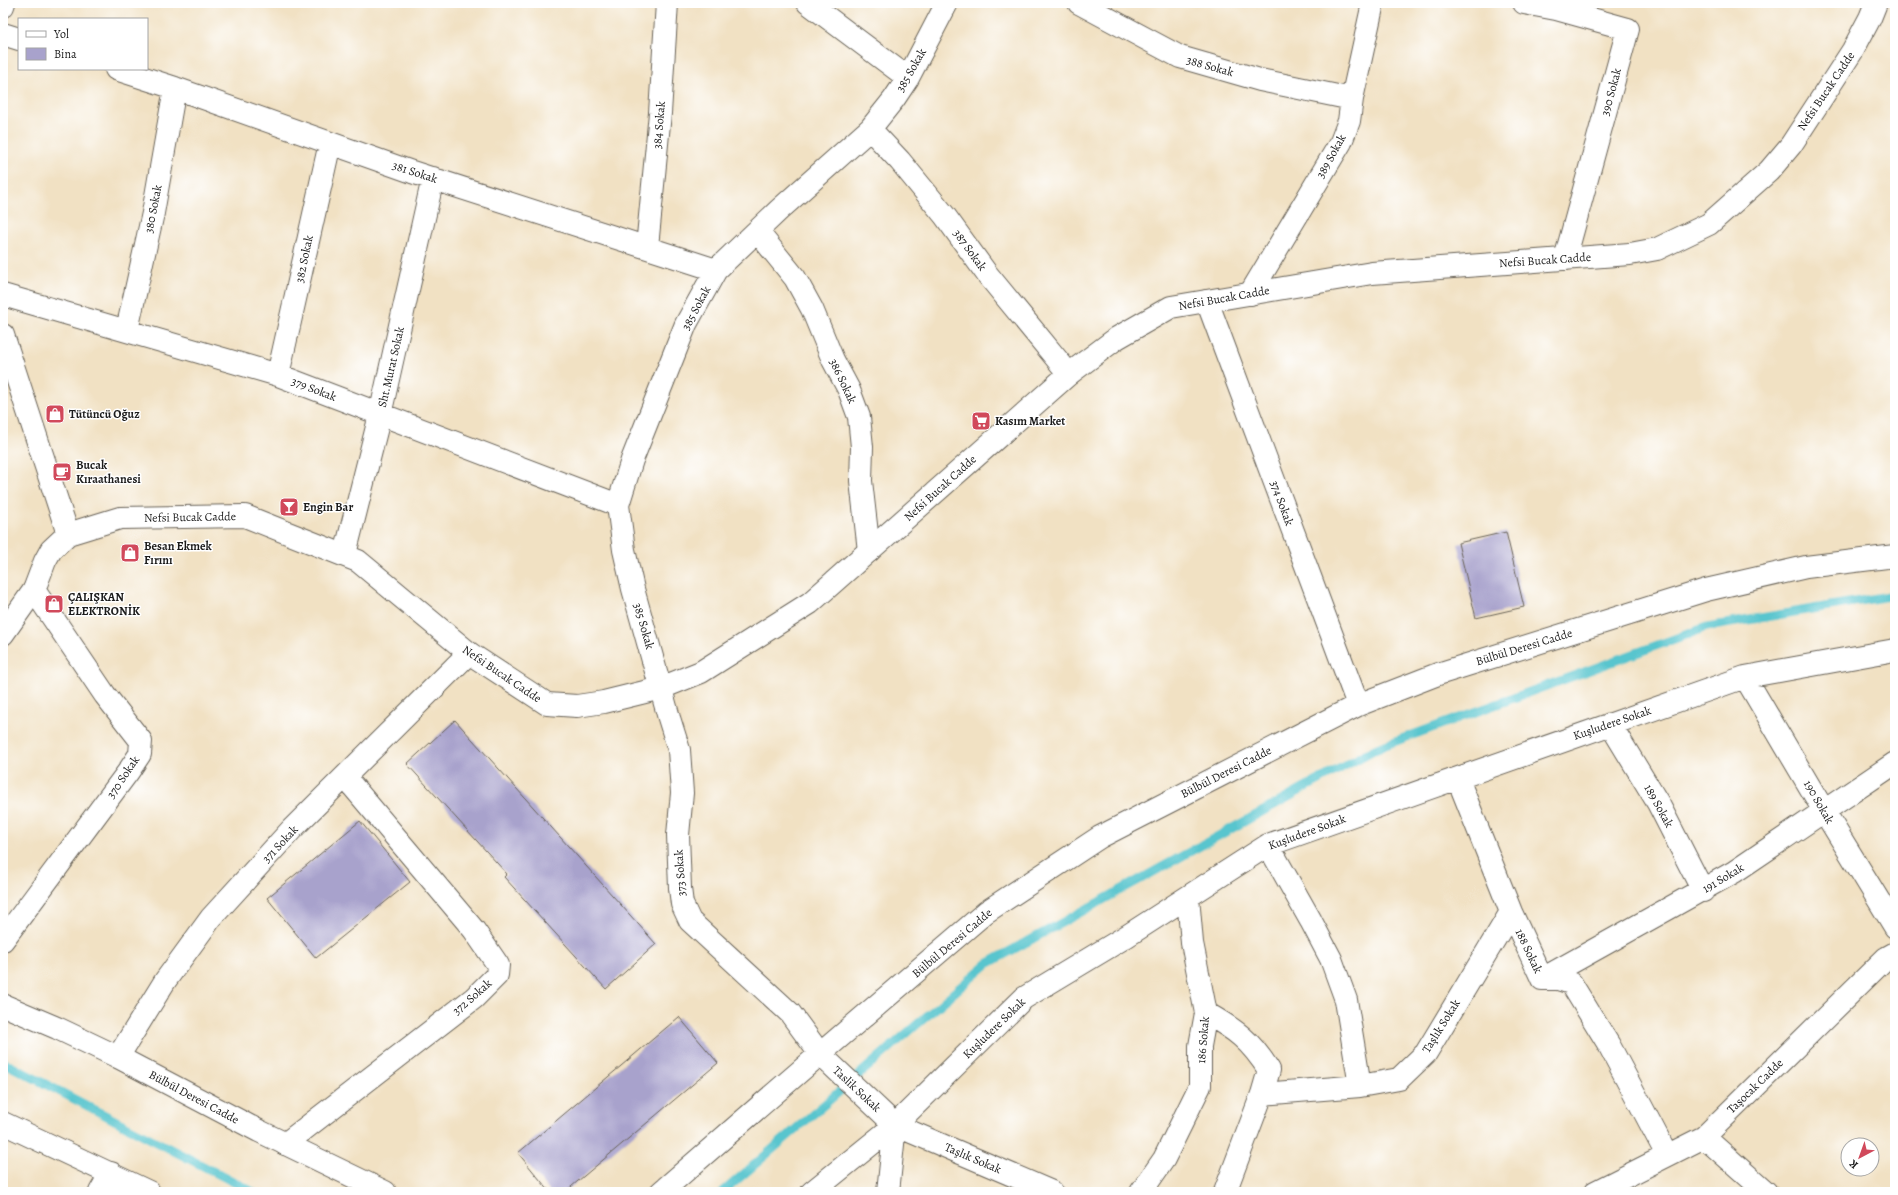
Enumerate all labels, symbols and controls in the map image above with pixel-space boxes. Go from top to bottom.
legend [18,18,148,70]
text: Yol [53,26,69,42]
street label: 385 Sokak [892,45,930,95]
text: Bina [54,46,77,62]
street label: Nefsi Bucak Cadde [1794,48,1858,134]
street label: 388 Sokak [1185,52,1235,80]
street label: 390 Sokak [1597,66,1625,118]
street label: 384 Sokak [649,100,669,150]
street label: 389 Sokak [1312,131,1350,181]
street label: 381 Sokak [390,157,440,187]
street label: 380 Sokak [140,183,166,235]
street label: 387 Sokak [950,226,990,274]
street label: 382 Sokak [291,234,317,284]
street label: Nefsi Bucak Cadde [1498,249,1592,271]
street label: Nefsi Bucak Cadde [1177,282,1271,314]
street label: 385 Sokak [678,283,714,333]
street label: Sht.Murat Sokak [374,325,408,409]
street label: 386 Sokak [826,356,860,406]
street label: 379 Sokak [289,373,339,405]
shop icon: Tütüncü Oğuz [44,403,66,425]
place label: Tütüncü Oğuz [69,406,140,422]
supermarket icon: Kasım Market [970,410,992,432]
place label: Kasım Market [995,413,1065,429]
street label: Nefsi Bucak Cadde [900,451,980,525]
place label: Bucak Kıraathanesi [76,457,141,487]
cafe icon: Bucak Kıraathanesi [51,461,73,483]
street label: 374 Sokak [1266,478,1298,528]
bar icon: Engin Bar [278,496,300,518]
place label: Engin Bar [303,499,353,515]
street label: Nefsi Bucak Cadde [144,508,236,526]
place label: Besan Ekmek Fırını [144,538,212,568]
shop icon: Besan Ekmek Fırını [119,542,141,564]
place label: ÇALIŞKAN ELEKTRONİK [68,589,140,619]
shop icon: ÇALIŞKAN ELEKTRONİK [43,593,65,615]
street label: 385 Sokak [630,601,658,651]
street label: Bülbül Deresi Cadde [1474,625,1574,669]
street label: Nefsi Bucak Cadde [459,642,545,706]
street label: Kuşludere Sokak [1571,702,1653,744]
street label: Bülbül Deresi Cadde [1178,742,1274,802]
street label: 370 Sokak [103,753,143,801]
street label: 190 Sokak [1800,777,1838,827]
street label: 189 Sokak [1641,782,1677,831]
street label: Kuşludere Sokak [1266,811,1348,853]
street label: 371 Sokak [259,822,302,866]
street label: 373 Sokak [670,849,690,897]
street label: 191 Sokak [1699,859,1747,897]
street label: Bülbül Deresi Cadde [909,905,995,981]
street label: 188 Sokak [1512,926,1546,976]
street label: 372 Sokak [449,975,495,1019]
street label: Kuşludere Sokak [959,994,1029,1062]
street label: Taşlık Sokak [1418,996,1464,1056]
street label: 186 Sokak [1193,1016,1213,1064]
street label: Taşocak Cadde [1723,1055,1787,1117]
street label: Taslik Sokak [829,1063,885,1115]
street label: Bülbül Deresi Cadde [146,1066,242,1128]
north arrow [1840,1137,1880,1177]
street label: Taşlık Sokak [942,1139,1004,1177]
text: K [1846,1156,1861,1172]

